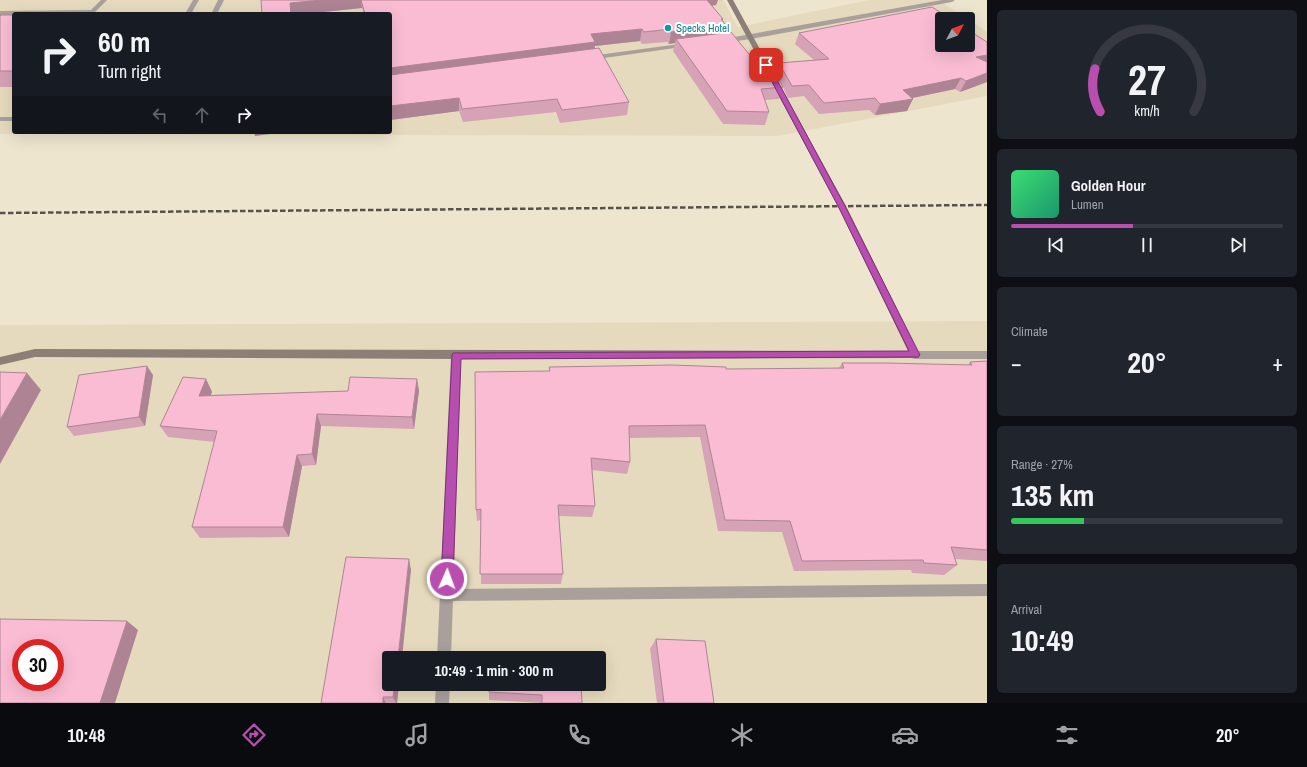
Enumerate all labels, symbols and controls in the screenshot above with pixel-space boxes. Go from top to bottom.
north arrow [935,12,975,52]
map controls [935,12,975,52]
place label: Specks Hotel [676,21,729,35]
text: 60 m [98,23,150,61]
marker: Specks Hotel [663,23,673,33]
icon: right [32,28,84,80]
pin [749,48,783,82]
text: 27 [1128,52,1166,108]
icon: arrive [755,54,777,76]
text: Turn right [98,59,161,84]
text: km/h [1134,101,1160,120]
icon: left [149,104,171,126]
icon: ahead [191,104,213,126]
icon: right [233,104,255,126]
text: Golden Hour [1071,175,1146,196]
text: Lumen [1071,196,1104,213]
icon: previous [1045,234,1067,256]
icon: pause [1136,234,1158,256]
icon: next [1227,234,1249,256]
text: Climate [1011,323,1048,340]
text: 20° [1127,342,1167,382]
text: − [1011,348,1022,378]
text: + [1272,348,1283,378]
text: Range · 27% [1011,456,1073,473]
text: 135 km [1011,475,1094,515]
position arrow [426,558,468,600]
text: Arrival [1011,601,1042,618]
text: 10:49 [1011,620,1074,660]
speed limit sign: 30 [12,639,64,691]
text: 10:49 · 1 min · 300 m [435,660,553,681]
icon: directions [240,721,268,749]
icon: music [403,721,431,749]
icon: phone [565,721,593,749]
icon: climate [728,721,756,749]
icon: car [891,721,919,749]
icon: filters [1053,721,1081,749]
text: 10:48 [67,723,105,748]
text: 20° [1216,723,1240,748]

